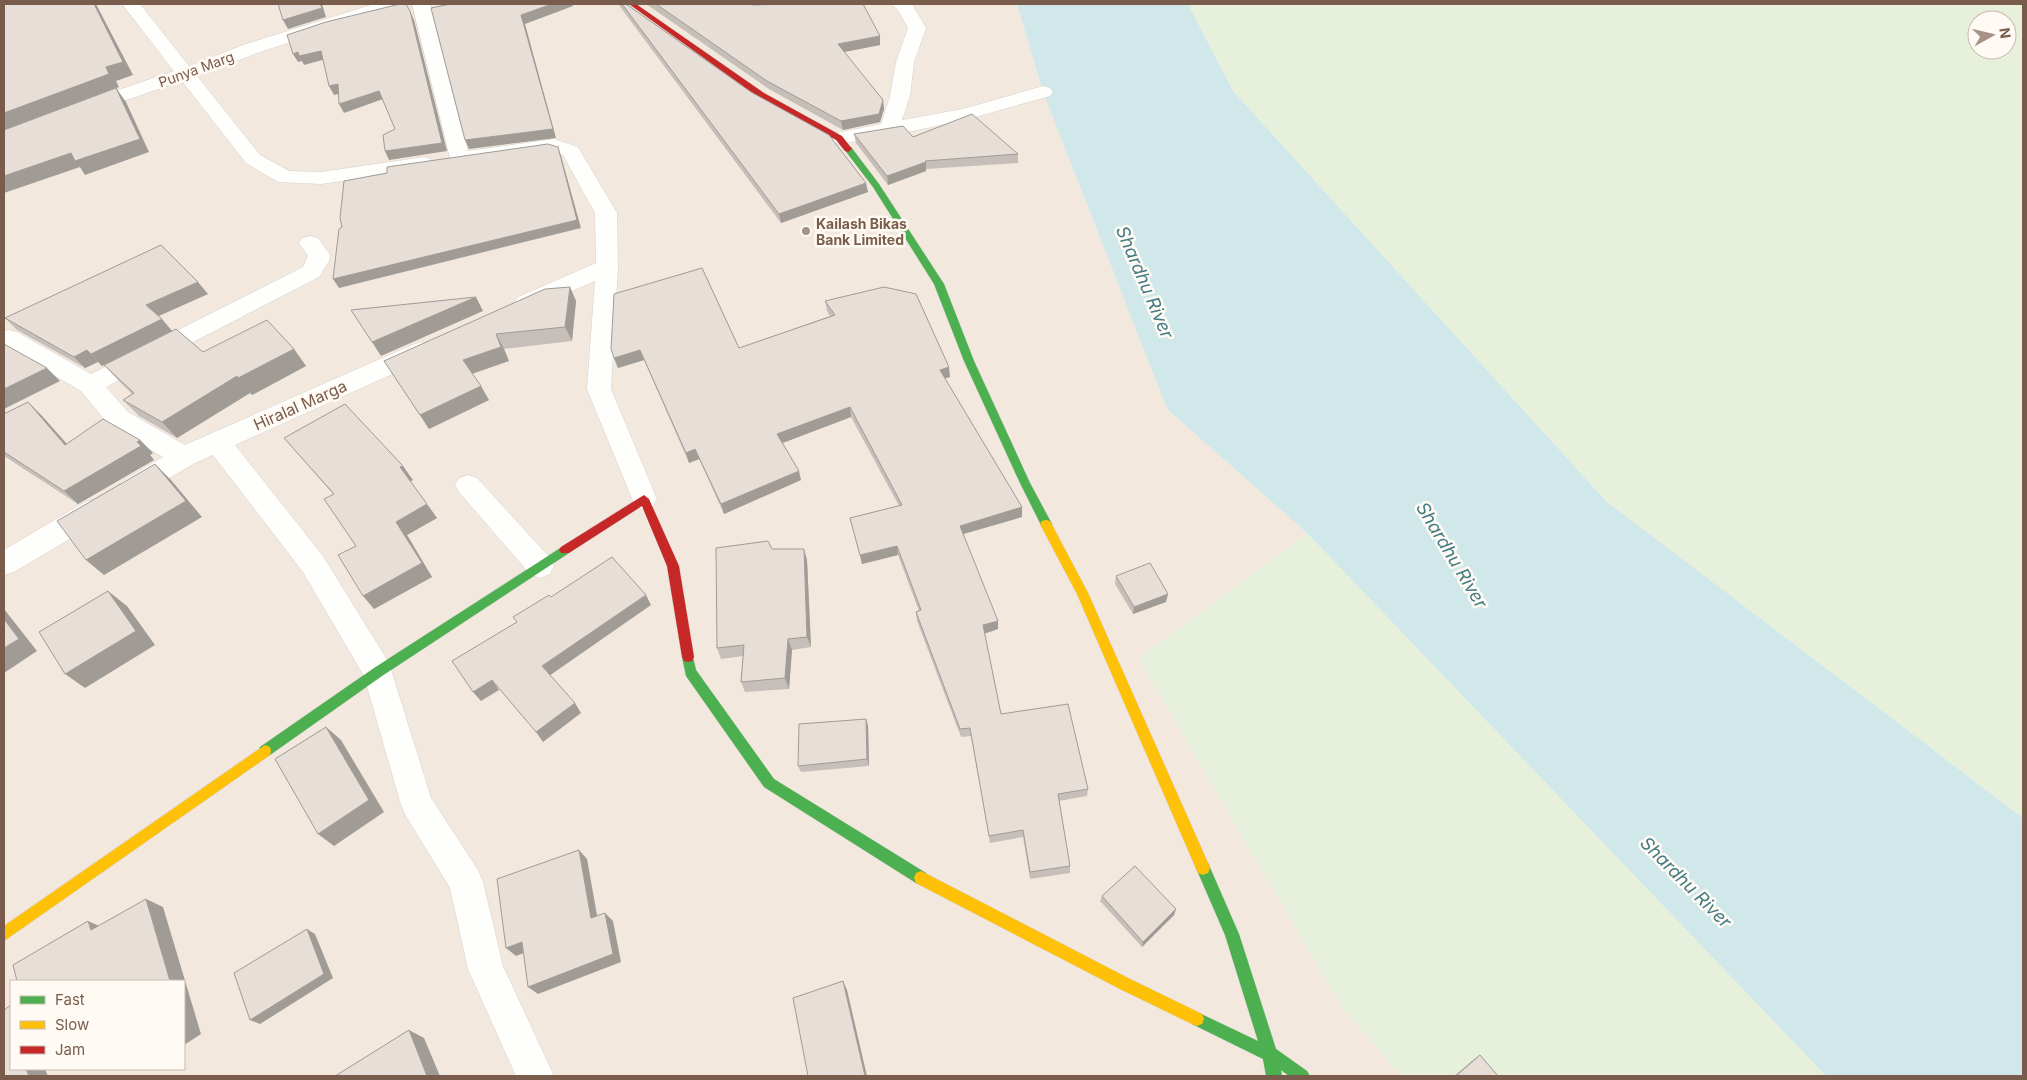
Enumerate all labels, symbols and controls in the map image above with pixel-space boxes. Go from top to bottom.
north arrow [1967,10,2017,60]
text: N [1996,27,2015,40]
street label: Punya Marg [156,47,236,91]
place label: Kailash Bikas Bank Limited [816,215,907,248]
water label: Shardhu River [1112,223,1179,342]
marker: Kailash Bikas Bank Limited [800,225,812,237]
street label: Hiralal Marga [250,376,350,434]
water label: Shardhu River [1412,498,1493,613]
water label: Shardhu River [1636,832,1737,933]
legend [10,980,185,1070]
text: Fast [55,990,85,1009]
text: Slow [55,1015,89,1034]
text: Jam [55,1040,85,1059]

